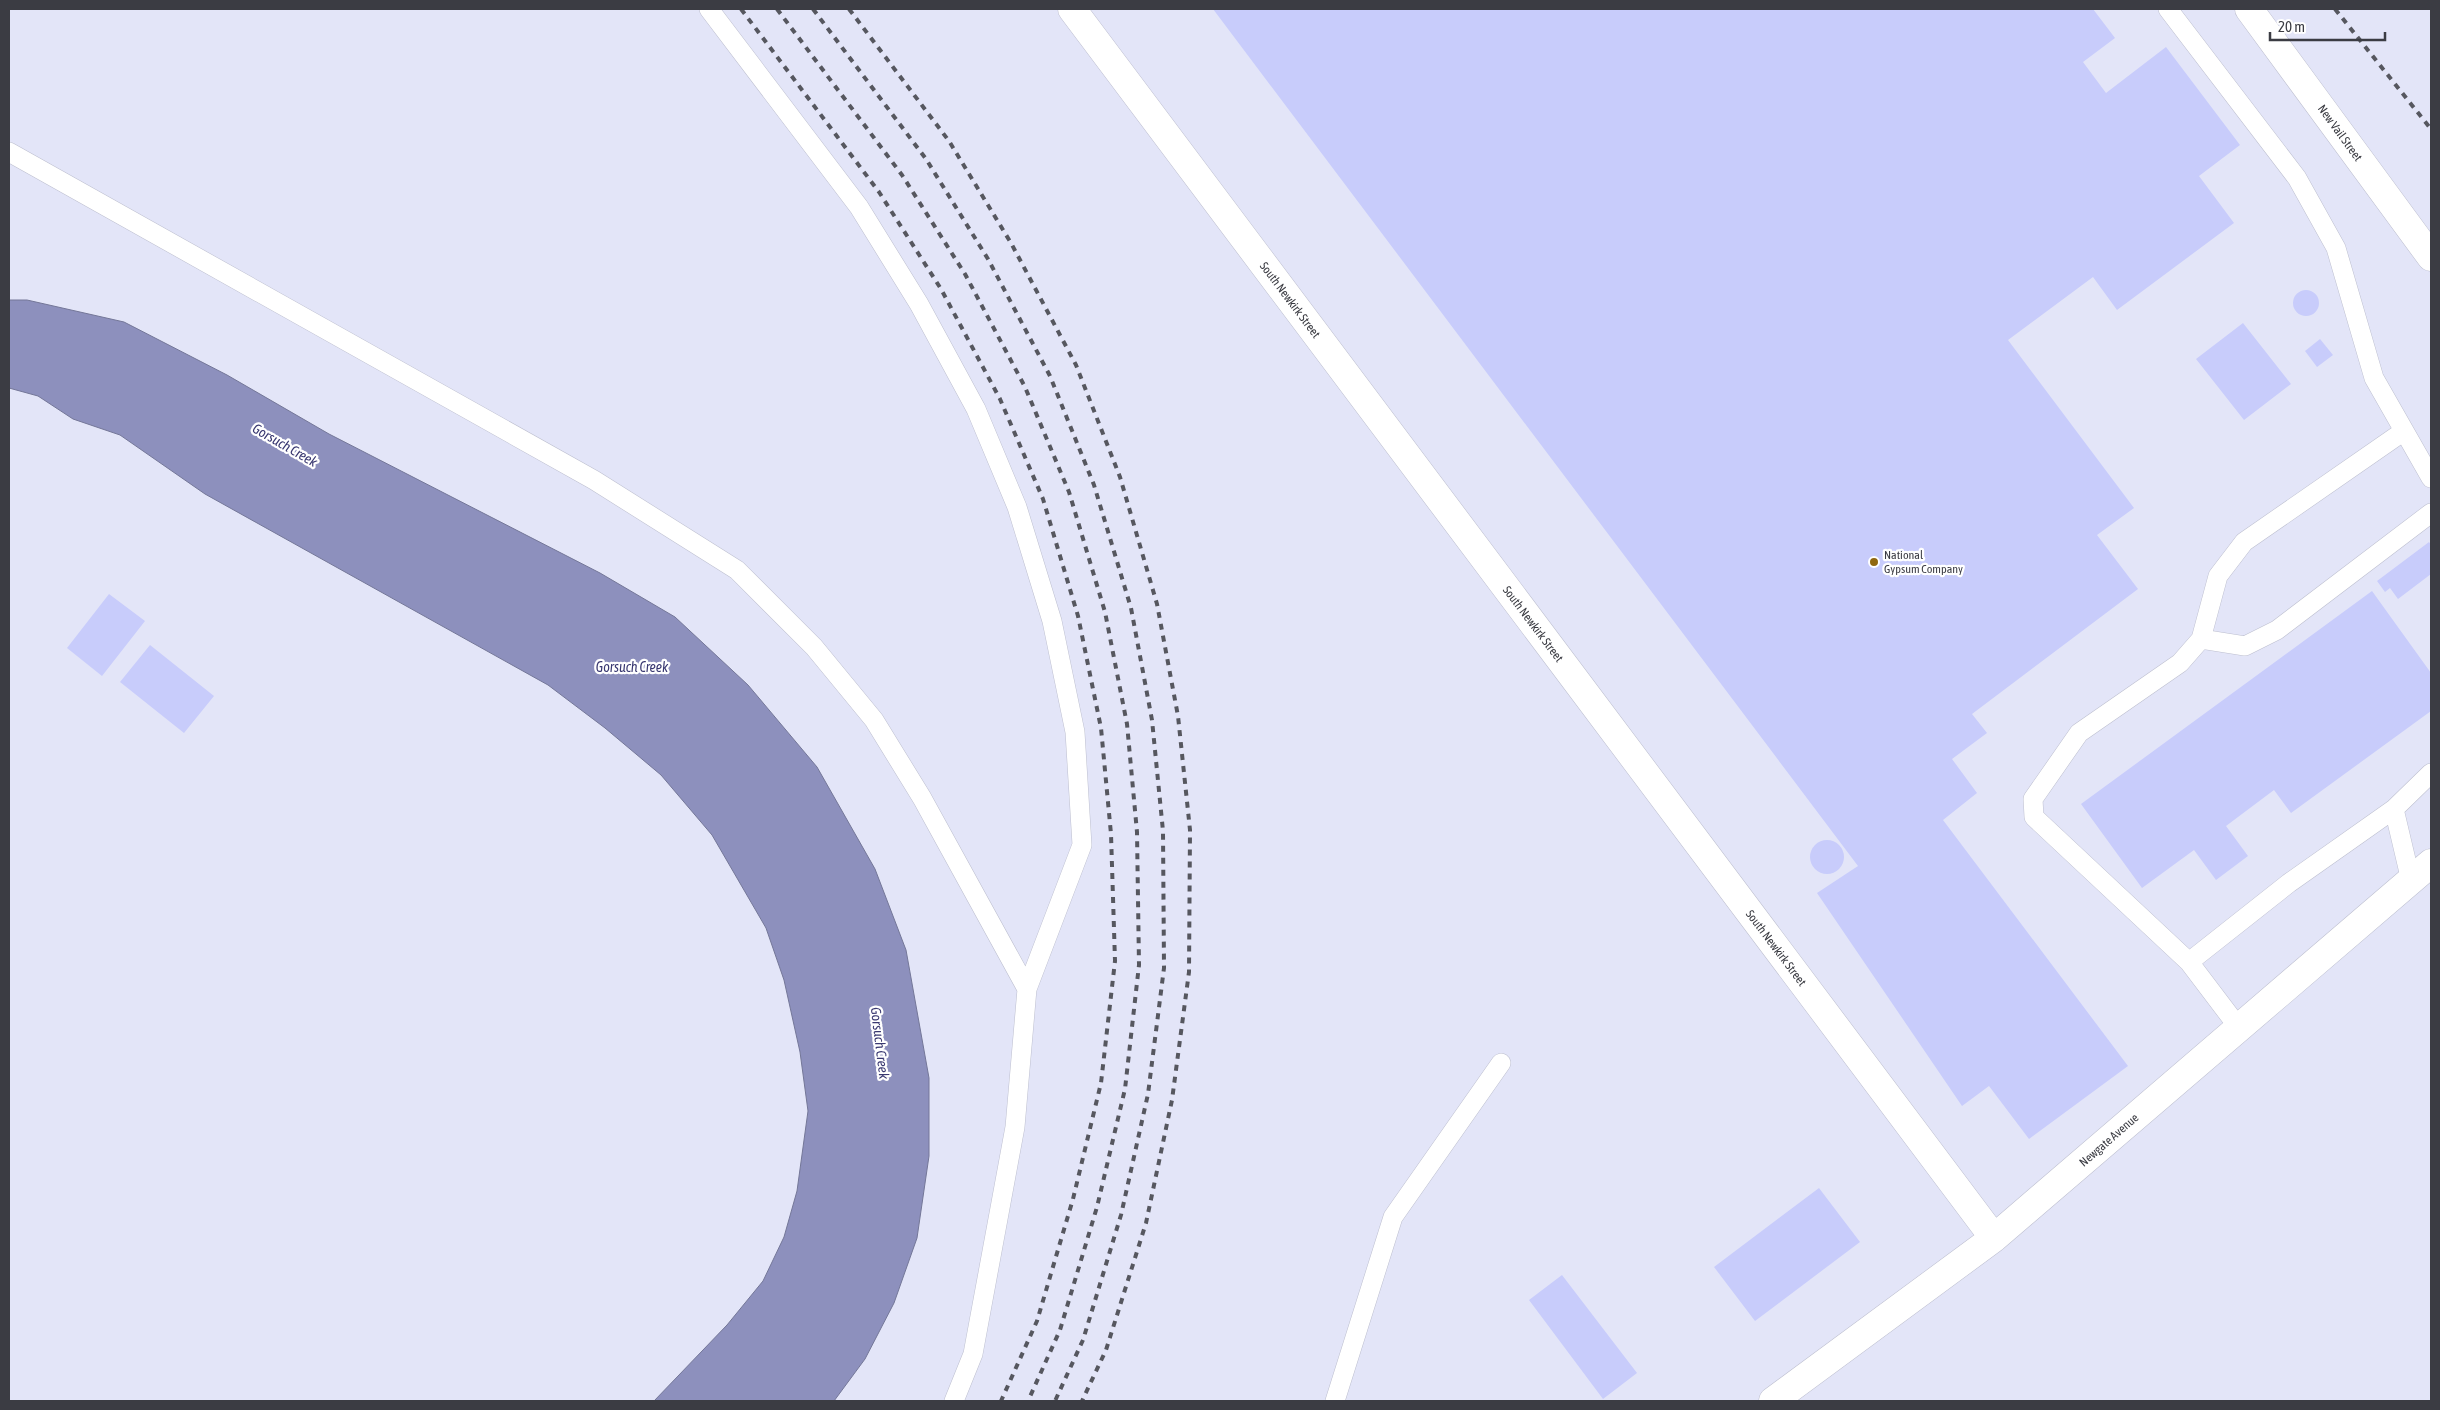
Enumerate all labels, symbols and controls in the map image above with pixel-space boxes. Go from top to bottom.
scale bar [2270,10,2385,42]
text: 20 m [2278,18,2305,35]
street label: New Vail Street [2315,102,2365,164]
street label: South Newkirk Street [1257,259,1323,341]
water label: Gorsuch Creek [250,420,321,470]
place label: National Gypsum Company [1884,548,1963,576]
marker: National Gypsum Company [1868,556,1880,568]
street label: South Newkirk Street [1500,583,1566,665]
water label: Gorsuch Creek [596,659,669,675]
street label: South Newkirk Street [1743,907,1809,989]
water label: Gorsuch Creek [868,1006,892,1081]
street label: Newgate Avenue [2077,1111,2141,1169]

